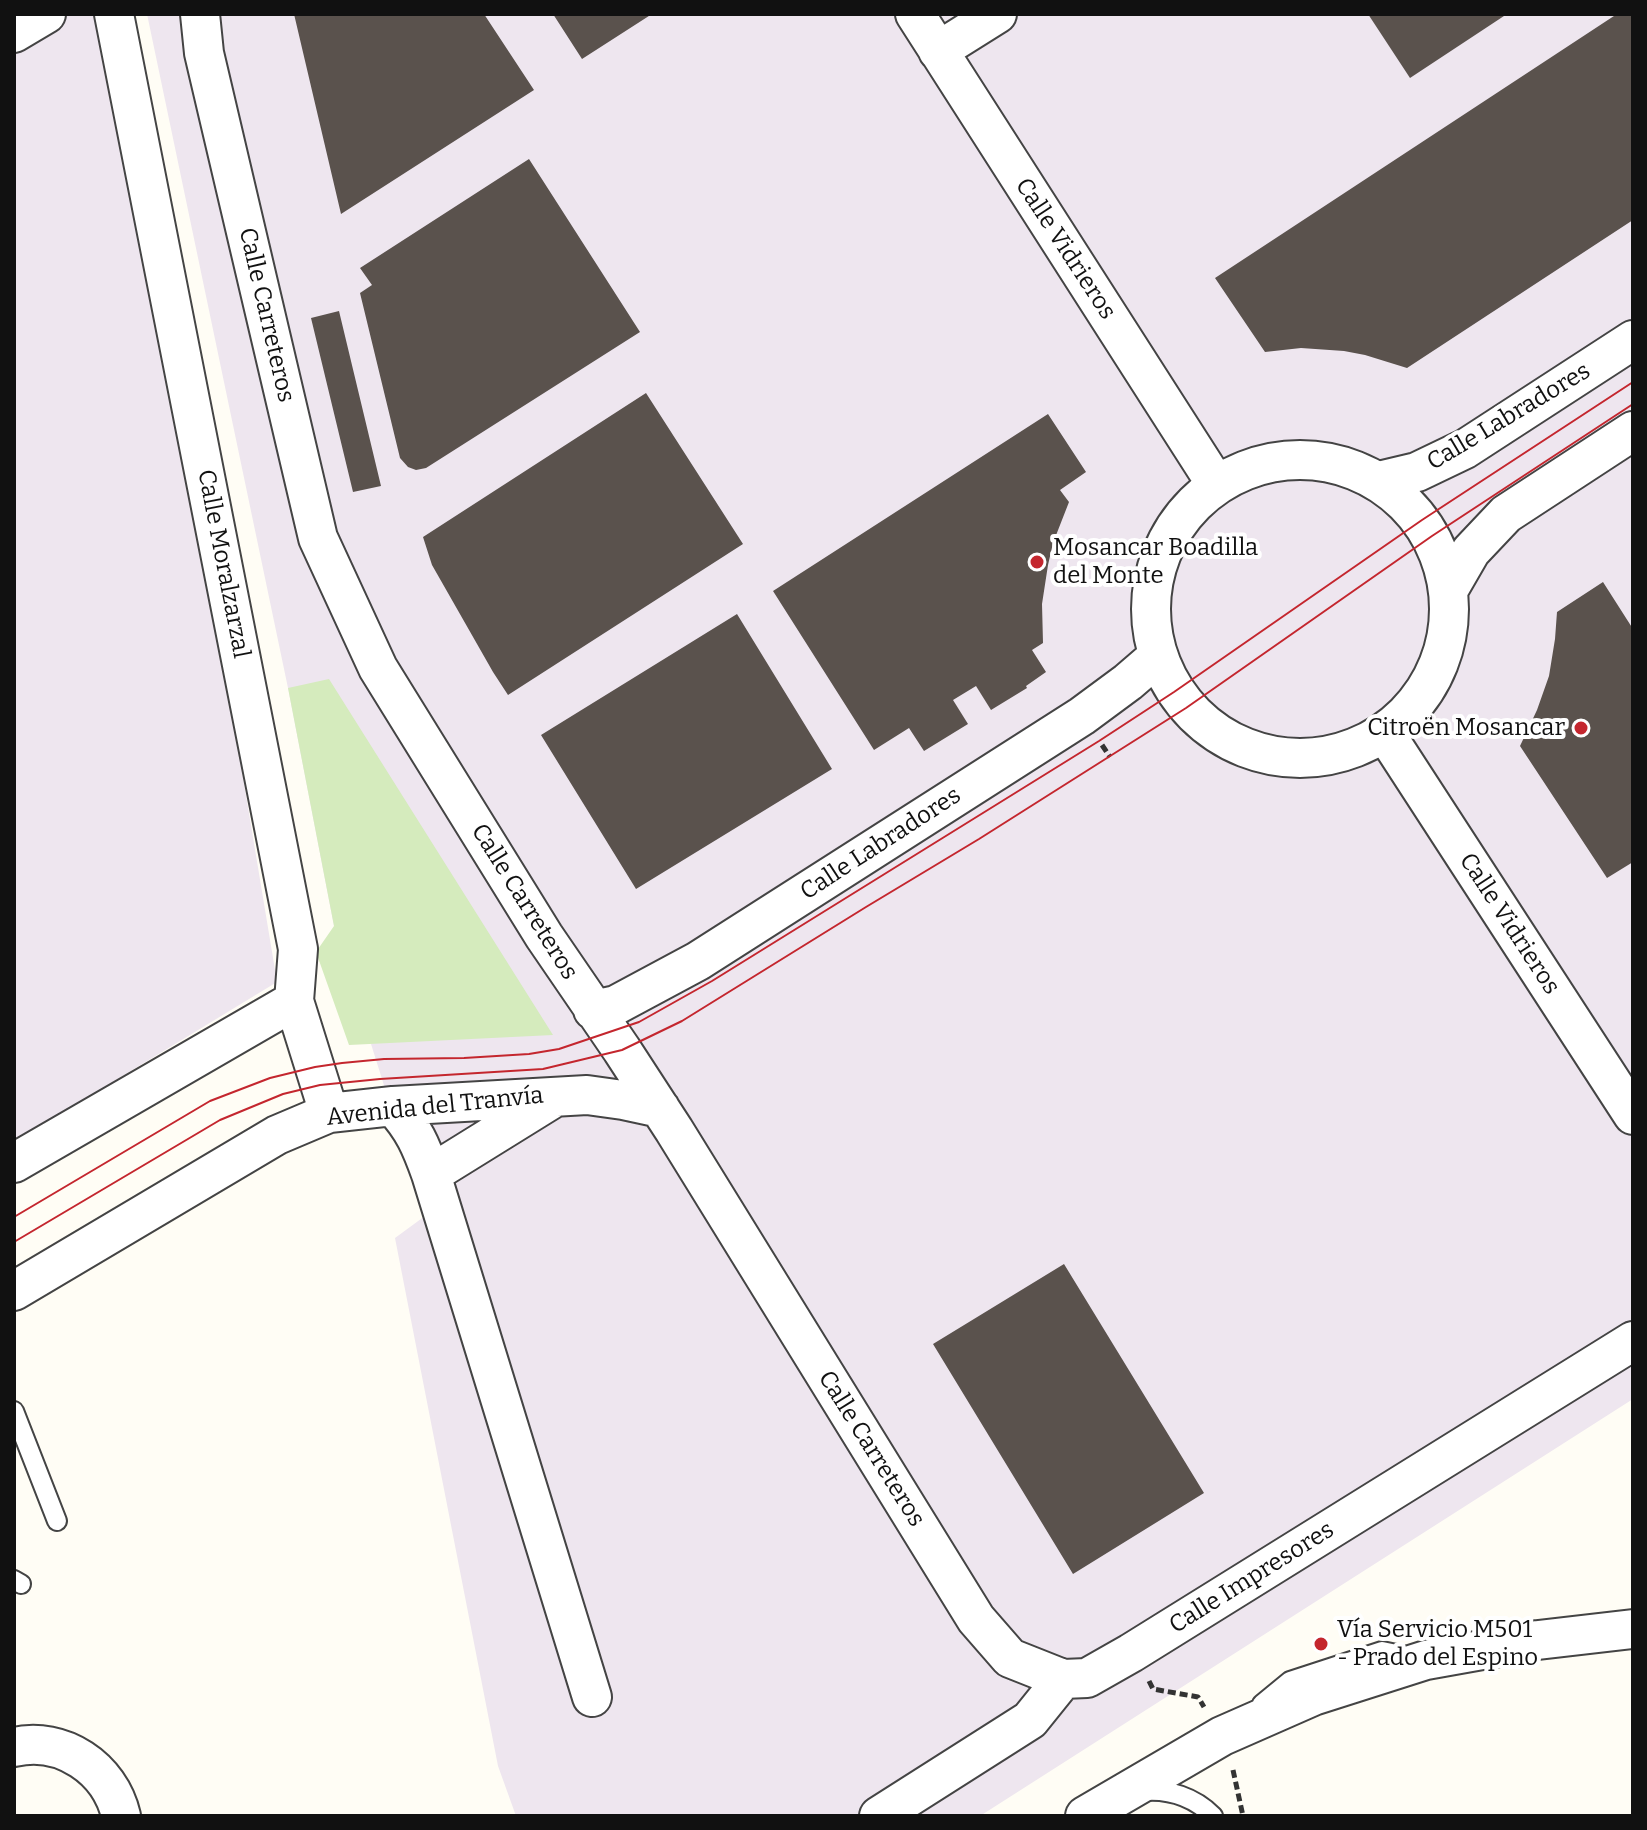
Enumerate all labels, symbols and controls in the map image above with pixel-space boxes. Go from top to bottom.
street label: Calle Vidrieros [1009,173,1121,325]
street label: Calle Carreteros [232,225,300,405]
street label: Calle Labradores [1422,357,1596,477]
street label: Calle Moralzarzal [191,467,255,661]
place label: Mosancar Boadilla del Monte [1053,534,1258,590]
marker: Mosancar Boadilla del Monte [1028,553,1046,571]
place label: Citroën Mosancar [1367,714,1565,742]
marker: Citroën Mosancar [1572,719,1590,737]
street label: Calle Labradores [795,781,967,907]
street label: Calle Carreteros [465,819,583,985]
street label: Calle Vidrieros [1453,848,1565,1000]
street label: Avenida del Tranvía [325,1081,545,1133]
street label: Calle Carreteros [812,1366,930,1532]
street label: Calle Impresores [1164,1516,1340,1640]
place label: Vía Servicio M501 - Prado del Espino [1337,1616,1538,1672]
marker: Vía Servicio M501 - Prado del Espino [1312,1635,1330,1653]

